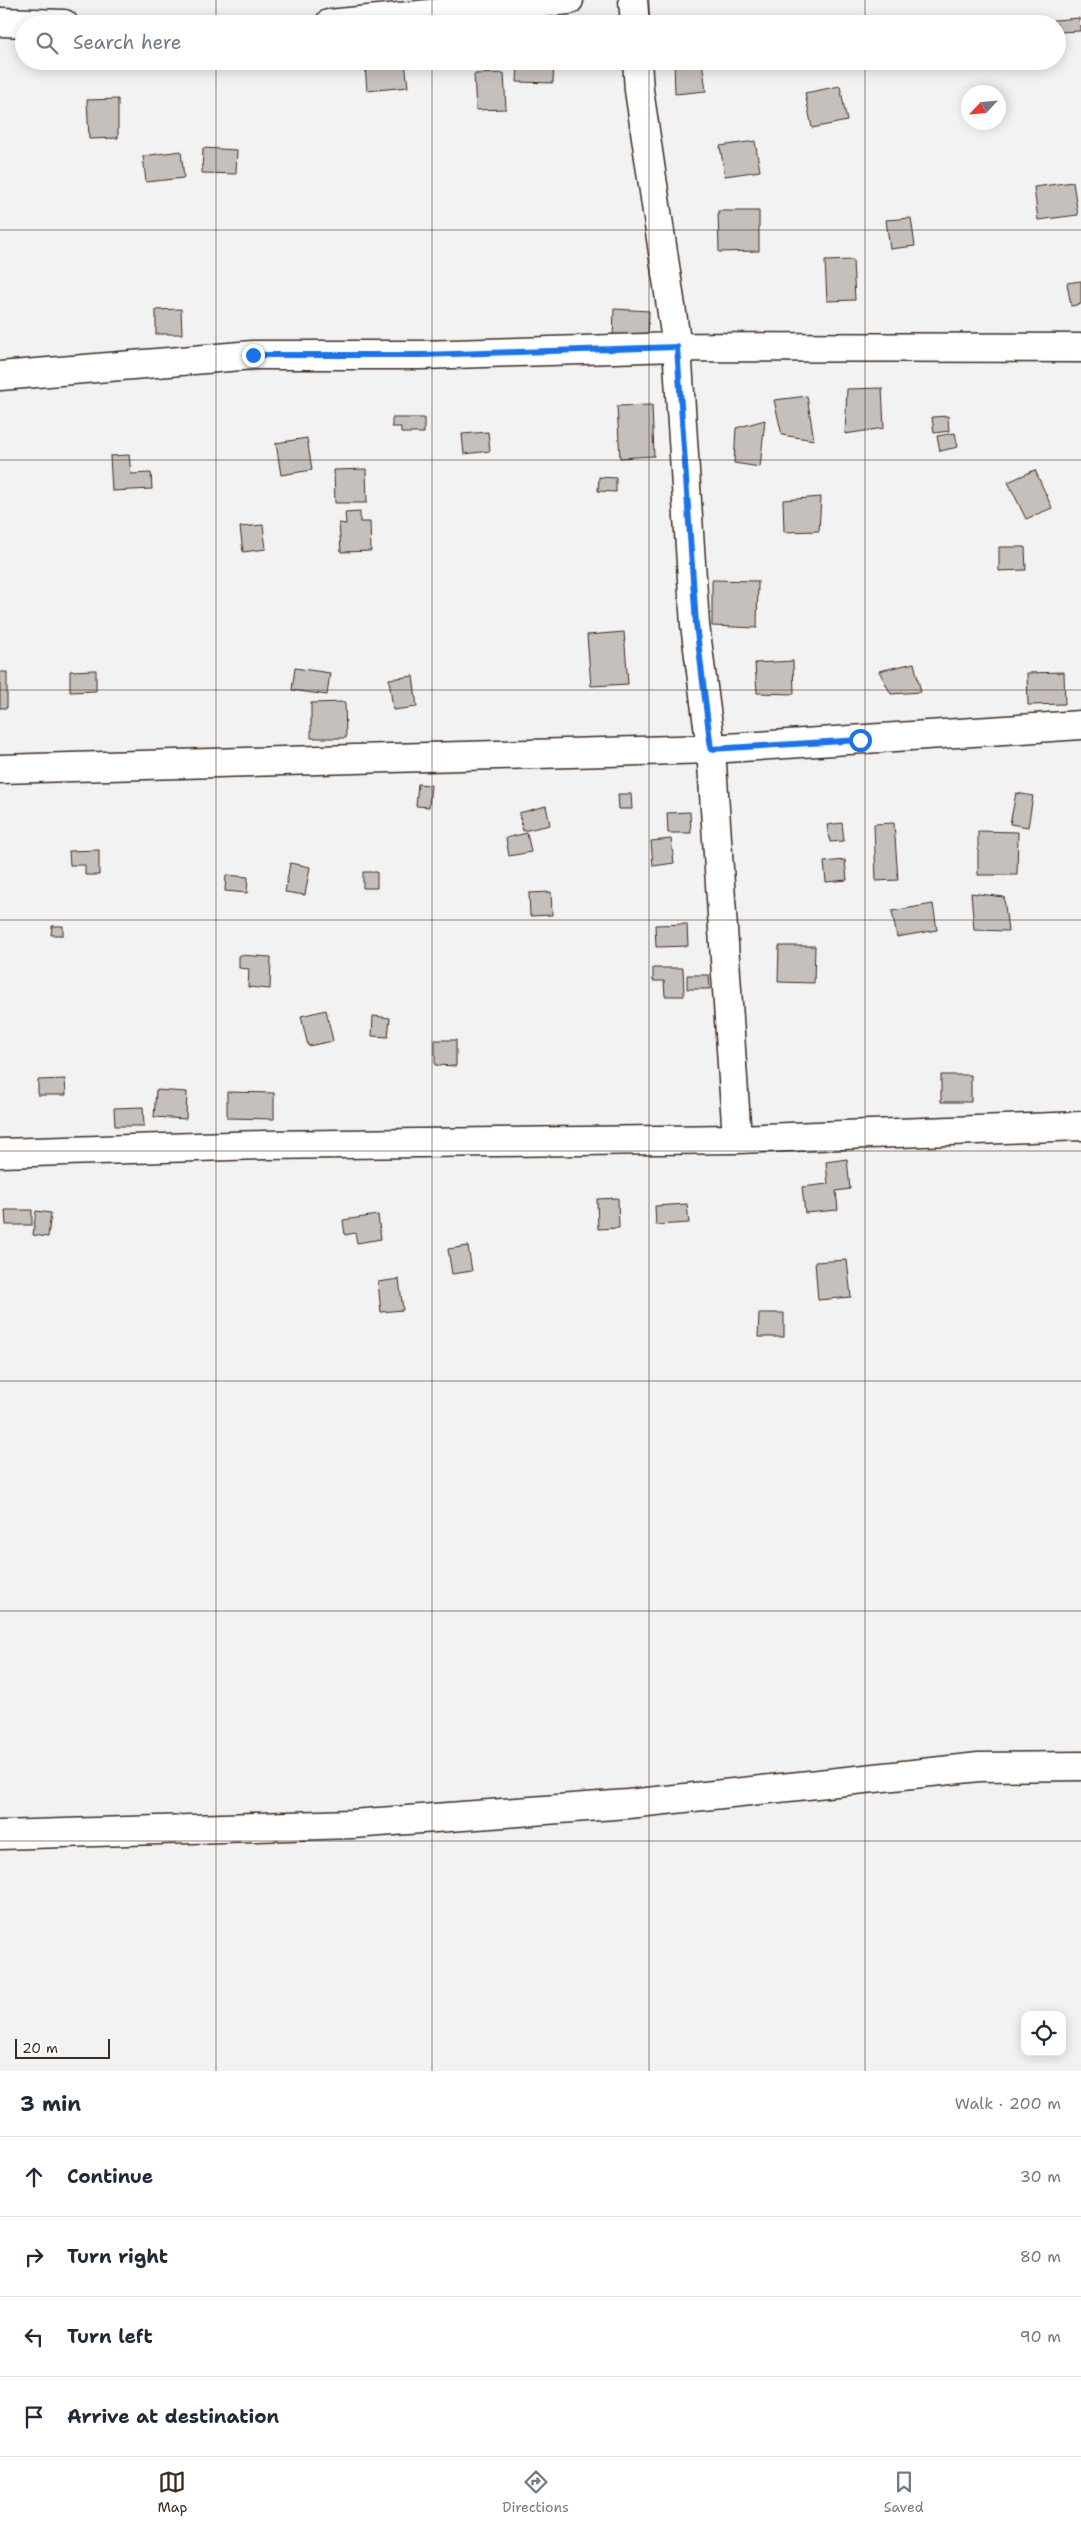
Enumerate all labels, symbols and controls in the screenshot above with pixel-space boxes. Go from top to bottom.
search box [15,15,1066,70]
icon: search [33,29,61,57]
text: Search here [73,30,182,55]
north arrow [961,85,1006,130]
route end [242,344,265,367]
route start [849,729,872,752]
map controls [1021,2011,1066,2056]
button: locate [1021,2011,1066,2056]
scale bar [15,2036,110,2059]
text: 20 m [22,2039,58,2057]
text: 3 min [20,2090,81,2118]
text: Walk · 200 m [955,2093,1061,2114]
icon: ahead [20,2163,48,2191]
text: Continue [67,2164,153,2189]
text: 30 m [1020,2166,1061,2187]
icon: right [20,2243,48,2271]
text: Turn right [67,2244,168,2269]
text: 80 m [1020,2246,1061,2267]
icon: left [20,2323,48,2351]
text: Turn left [67,2324,153,2349]
text: 90 m [1020,2326,1061,2347]
icon: arrive [20,2403,48,2431]
text: Arrive at destination [67,2404,279,2429]
tab: Map [157,2468,187,2516]
tab: Directions [502,2468,569,2516]
tab: Saved [884,2468,924,2516]

